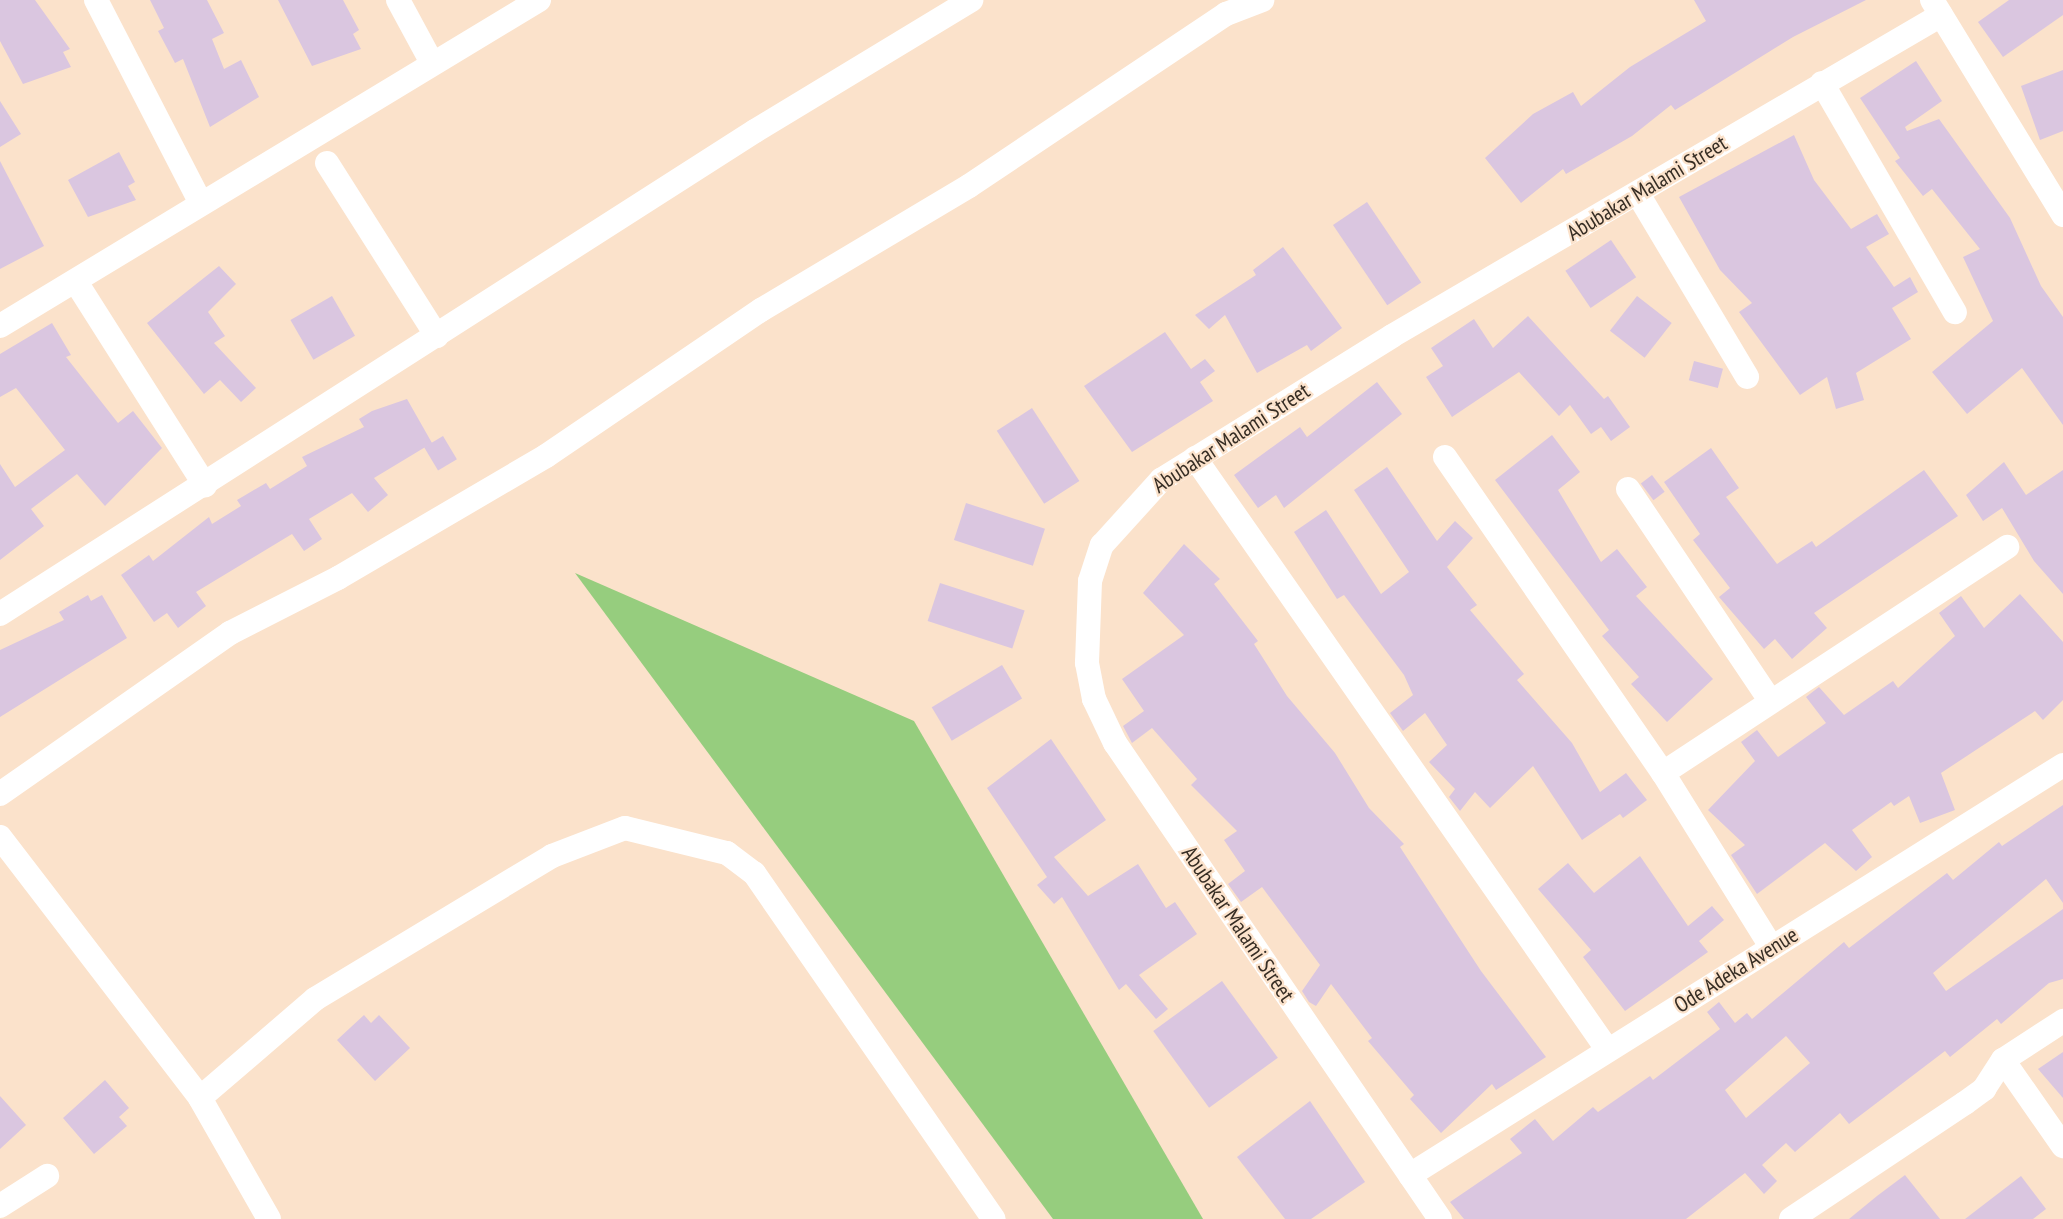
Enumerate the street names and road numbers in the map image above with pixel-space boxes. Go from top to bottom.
street label: Abubakar Malami Street [1562,130,1732,246]
street label: Abubakar Malami Street [1148,377,1314,499]
street label: Abubakar Malami Street [1176,841,1300,1007]
street label: Ode Adeka Avenue [1669,921,1803,1019]

